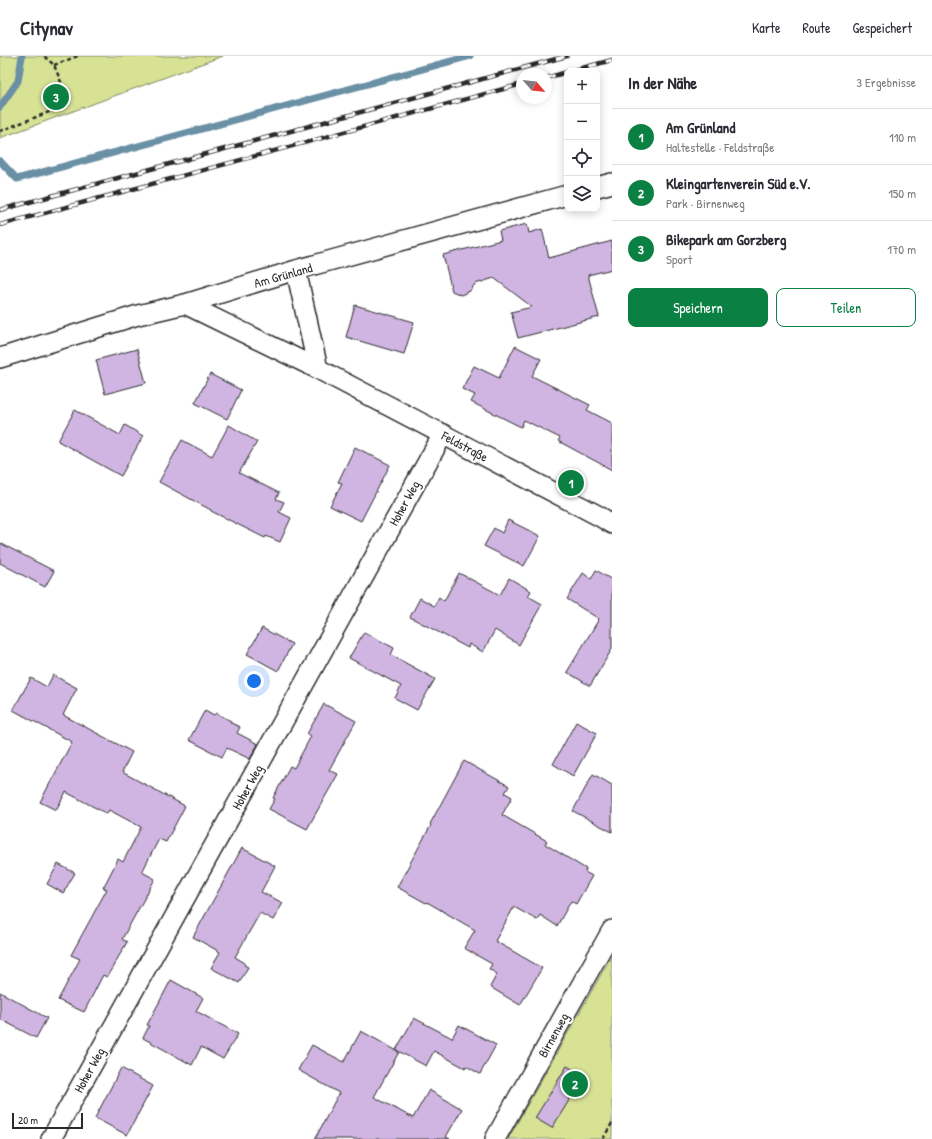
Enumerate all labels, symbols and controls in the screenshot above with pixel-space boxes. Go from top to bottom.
text: Citynav [20,15,73,41]
text: Karte [752,18,781,37]
text: Route [803,18,831,37]
text: Gespeichert [853,18,912,37]
north arrow [516,68,552,104]
map controls [564,68,600,212]
button: + [564,68,600,104]
text: In der Nähe [628,71,697,94]
text: 3 Ergebnisse [856,73,916,91]
pin: 3 [43,82,69,112]
button: − [564,104,600,140]
text: Am Grünland [666,117,735,138]
text: 1 [639,128,643,146]
text: 110 m [889,128,916,146]
text: Haltestelle · Feldstraße [666,138,775,156]
button: locate [564,140,600,176]
text: Kleingartenverein Süd e.V. [666,173,811,194]
button: layers [564,176,600,212]
text: 2 [638,184,644,202]
text: 150 m [888,184,916,202]
text: Park · Birnenweg [666,194,745,212]
text: Bikepark am Gorzberg [666,229,786,250]
text: 3 [638,240,644,258]
text: 170 m [887,240,916,258]
text: Sport [666,250,692,268]
street label: Am Grünland [252,258,314,292]
button: Speichern [628,288,768,327]
button: Teilen [776,288,916,327]
street label: Feldstraße [438,426,491,466]
pin: 1 [558,468,584,498]
street label: Hoher Weg [384,477,424,529]
your location [244,671,264,691]
street label: Hoher Weg [227,761,267,813]
street label: Birnenweg [533,1009,573,1061]
street label: Hoher Weg [69,1044,109,1096]
pin: 2 [562,1069,588,1099]
scale bar [12,1111,83,1130]
text: 20 m [18,1113,38,1127]

